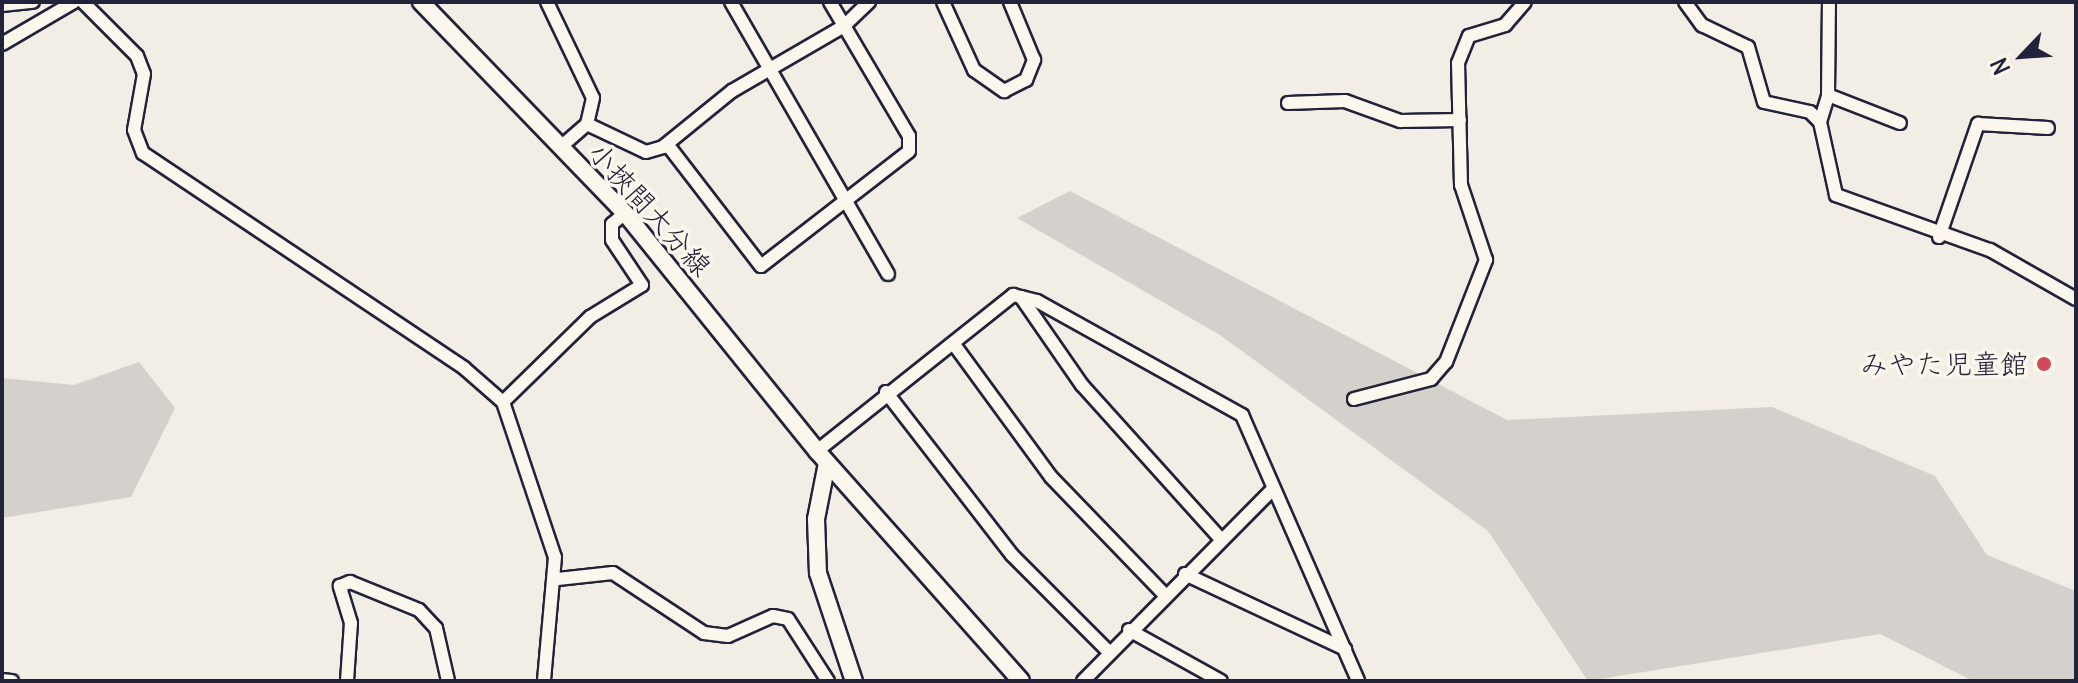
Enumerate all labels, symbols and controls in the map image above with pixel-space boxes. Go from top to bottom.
north arrow [1982,16,2062,96]
text: N [1984,53,2016,79]
street label: 小挾間大分線 [581,135,719,283]
place label: みやた児童館 [1860,347,2028,381]
marker: みやた児童館 [2035,355,2053,373]

